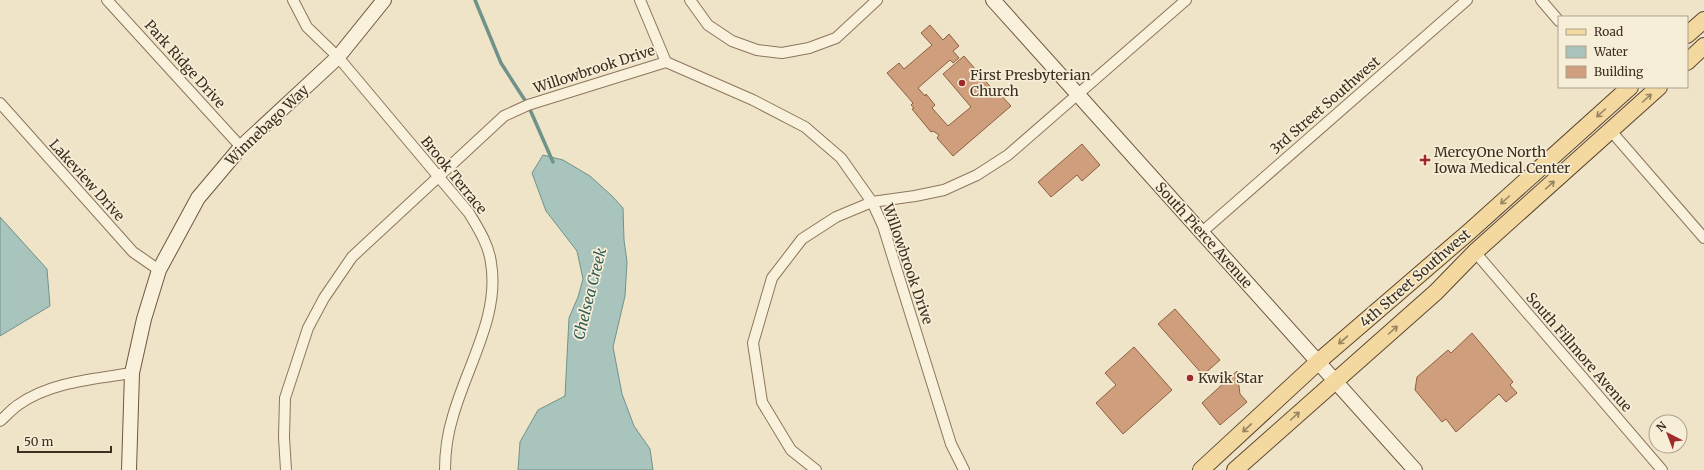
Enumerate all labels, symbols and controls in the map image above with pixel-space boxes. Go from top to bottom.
street label: Park Ridge Drive [141,16,229,112]
legend [1558,16,1688,88]
text: Road [1594,24,1623,39]
street label: Willowbrook Drive [530,41,657,97]
text: Water [1593,44,1629,59]
street label: 3rd Street Southwest [1266,52,1384,158]
text: Building [1594,64,1644,79]
place label: First Presbyterian Church [970,66,1090,100]
marker: First Presbyterian Church [957,78,967,88]
street label: Winnebago Way [221,80,313,170]
one-way arrow [1642,94,1652,103]
one-way arrow [1597,108,1607,117]
street label: Brook Terrace [417,132,491,218]
street label: Lakeview Drive [46,135,128,225]
place label: MercyOne North Iowa Medical Center [1434,143,1570,177]
marker: MercyOne North Iowa Medical Center [1419,154,1431,166]
street label: South Pierce Avenue [1152,178,1256,292]
one-way arrow [1545,180,1555,190]
one-way arrow [1500,195,1510,205]
street label: Willowbrook Drive [879,200,937,327]
street label: 4th Street Southwest [1356,225,1474,331]
water label: Chelsea Creek [569,245,610,342]
street label: South Fillmore Avenue [1522,289,1636,415]
one-way arrow [1387,326,1397,335]
one-way arrow [1338,336,1348,345]
place label: Kwik Star [1198,369,1263,387]
marker: Kwik Star [1185,373,1195,383]
one-way arrow [1290,412,1301,421]
north arrow [1648,414,1688,454]
text: N [1653,418,1669,435]
one-way arrow [1242,423,1252,432]
scale bar [18,428,111,454]
text: 50 m [24,434,53,449]

